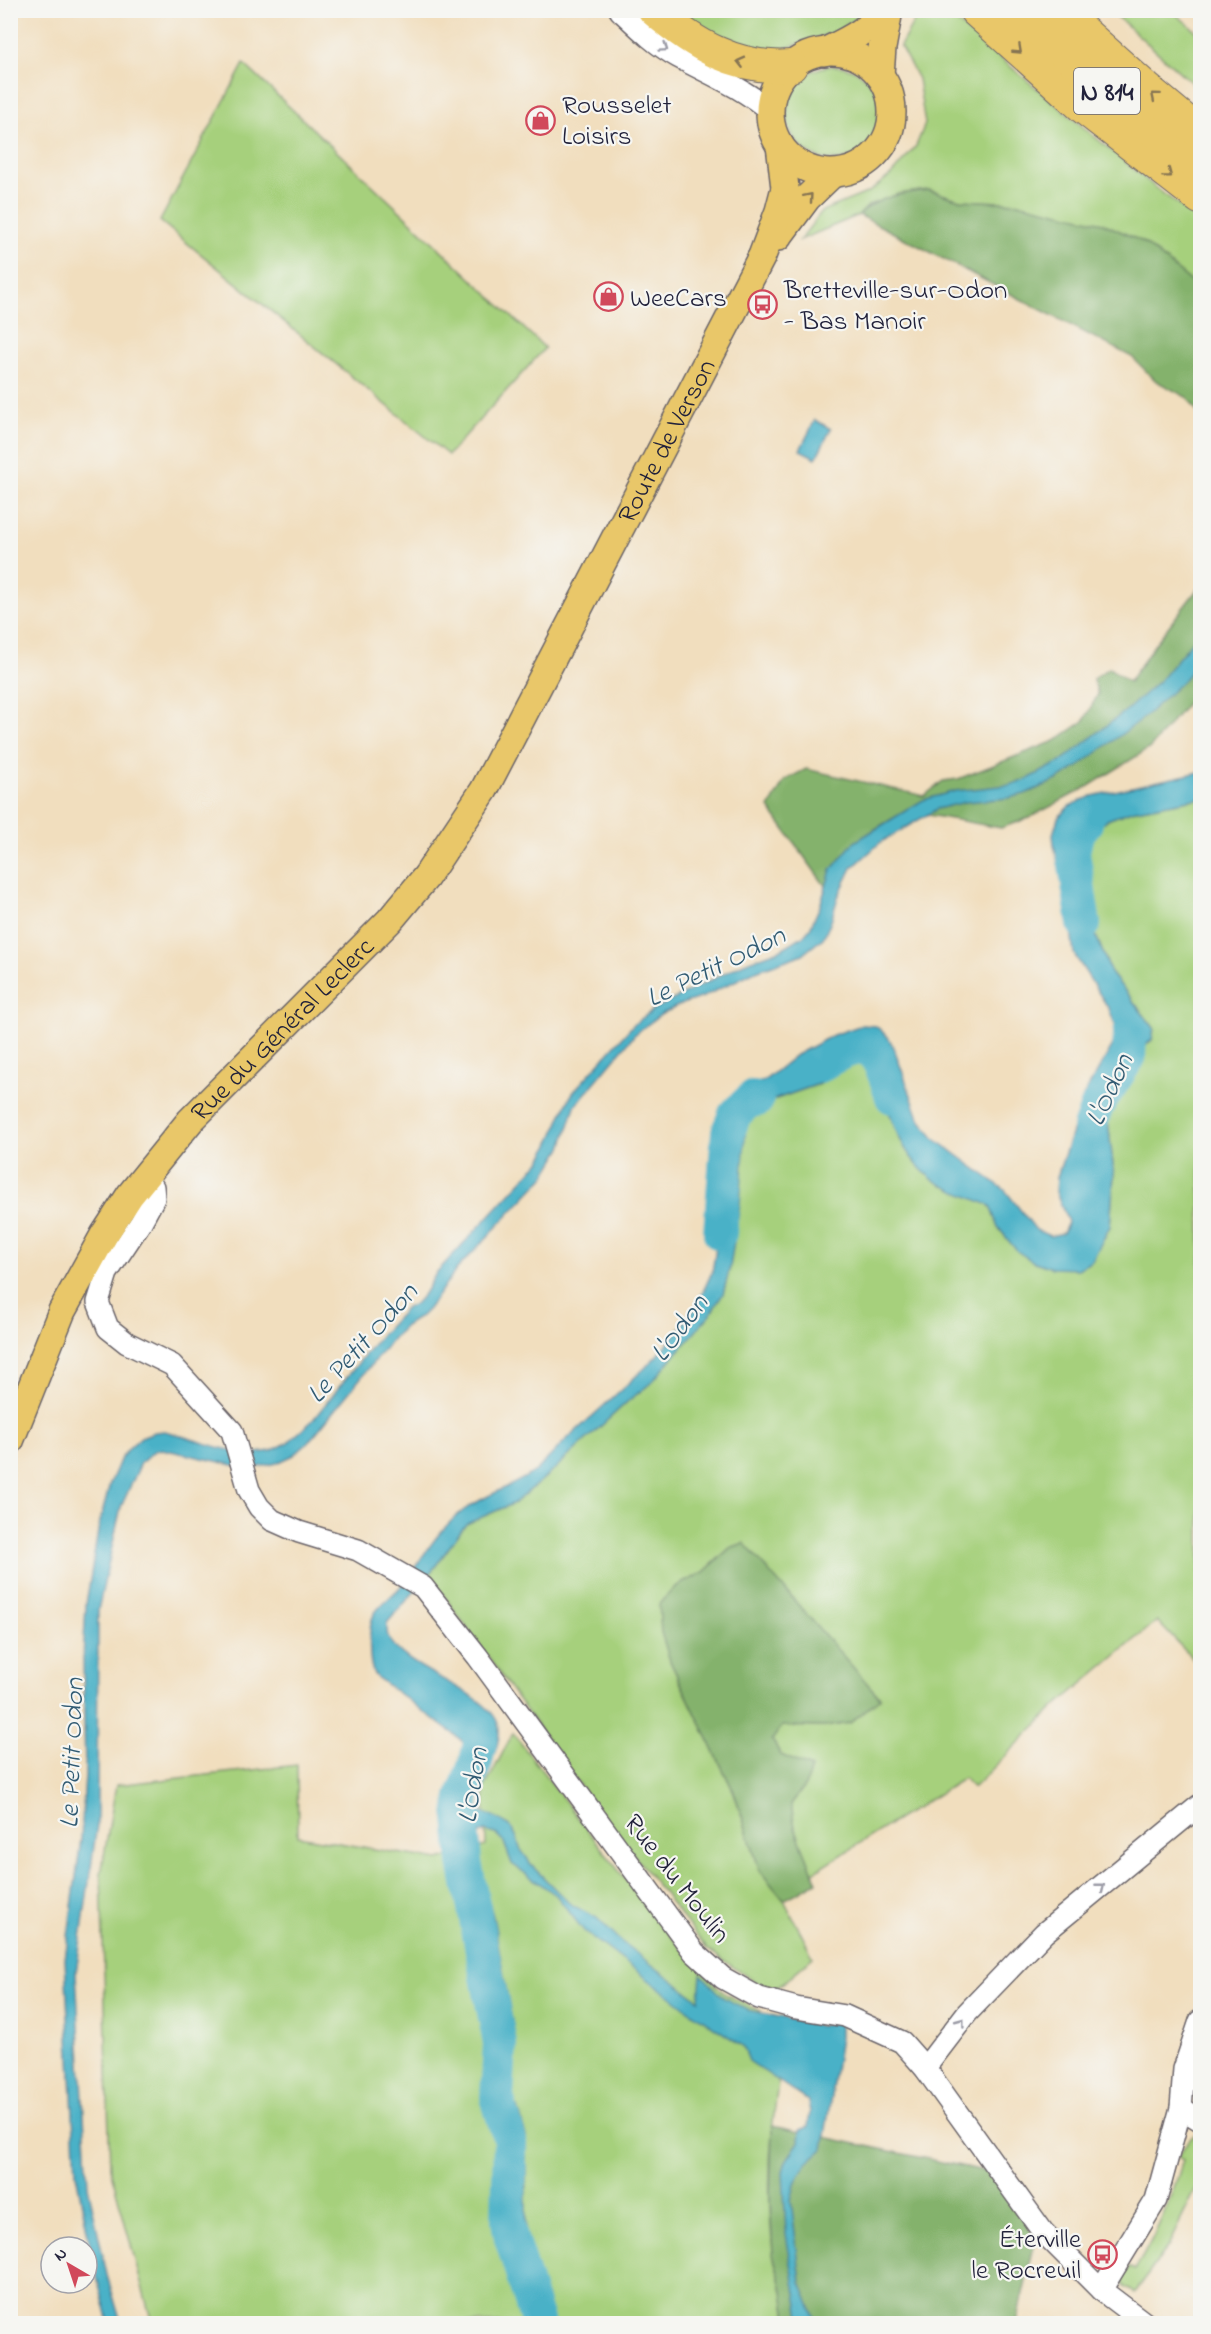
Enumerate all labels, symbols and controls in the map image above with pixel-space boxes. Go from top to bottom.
one-way arrow [658,41,669,52]
one-way arrow [1011,43,1022,54]
one-way arrow [736,56,746,69]
road number: N 814 [1074,68,1140,114]
place label: Rousselet Loisirs [562,87,672,157]
one-way arrow [1151,92,1162,103]
shop icon: Rousselet Loisirs [525,104,557,136]
one-way arrow [1162,167,1173,178]
one-way arrow [802,193,813,204]
place label: Bretteville-sur-Odon - Bas Manoir [783,272,1007,342]
place label: WeeCars [630,280,727,319]
shop icon: WeeCars [593,281,625,313]
bus stop icon: Bretteville-sur-Odon - Bas Manoir [747,289,779,321]
street label: Route de Verson [609,353,727,531]
water label: Le Petit Odon [640,916,794,1020]
street label: Rue du Général Leclerc [183,929,384,1132]
water label: L'Odon [1077,1046,1146,1133]
water label: Le Petit Odon [298,1274,430,1414]
water label: L'Odon [642,1286,721,1372]
water label: Le Petit Odon [50,1676,97,1829]
water label: L'Odon [448,1744,501,1826]
street label: Rue du Moulin [613,1806,739,1953]
one-way arrow [1094,1883,1105,1894]
one-way arrow [953,2017,964,2028]
place label: Éterville le Rocreuil [971,2221,1082,2291]
north arrow [39,2235,99,2295]
bus stop icon: Éterville le Rocreuil [1086,2238,1118,2270]
text: N [49,2242,73,2268]

